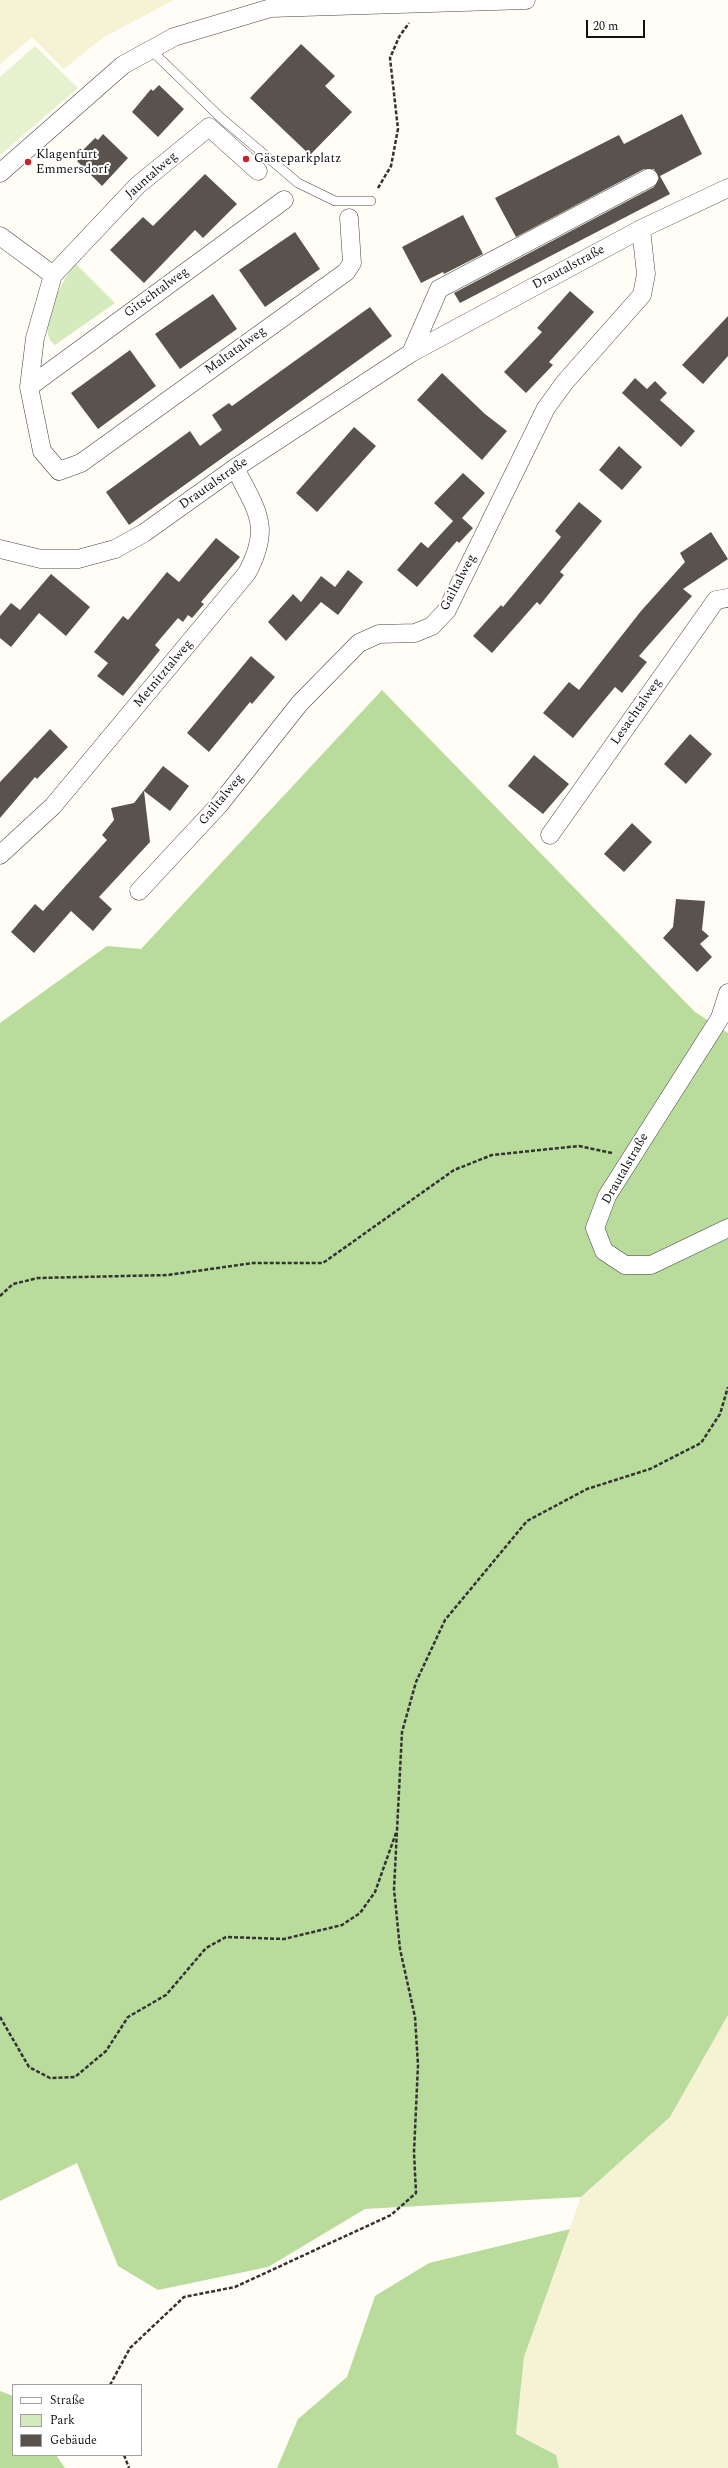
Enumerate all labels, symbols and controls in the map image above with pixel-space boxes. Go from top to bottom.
scale bar [588,12,647,38]
text: 20 m [593,17,618,36]
place label: Klagenfurt Emmersdorf [36,147,108,178]
street label: Jauntalweg [123,149,181,203]
place label: Gästeparkplatz [254,151,341,167]
marker: Gästeparkplatz [241,154,251,164]
marker: Klagenfurt Emmersdorf [23,157,33,167]
street label: Drautalstraße [530,242,608,294]
street label: Gitschtalweg [122,264,192,322]
street label: Maltatalweg [203,324,269,378]
street label: Drautalstraße [177,455,251,513]
street label: Gailtalweg [438,552,480,614]
street label: Metnitztalweg [131,637,197,711]
street label: Lesachtalweg [608,676,666,748]
street label: Gailtalweg [196,771,248,829]
street label: Drautalstraße [599,1131,653,1207]
legend [12,2384,142,2456]
text: Straße [50,2391,85,2410]
text: Park [50,2411,75,2430]
text: Gebäude [50,2431,97,2450]

